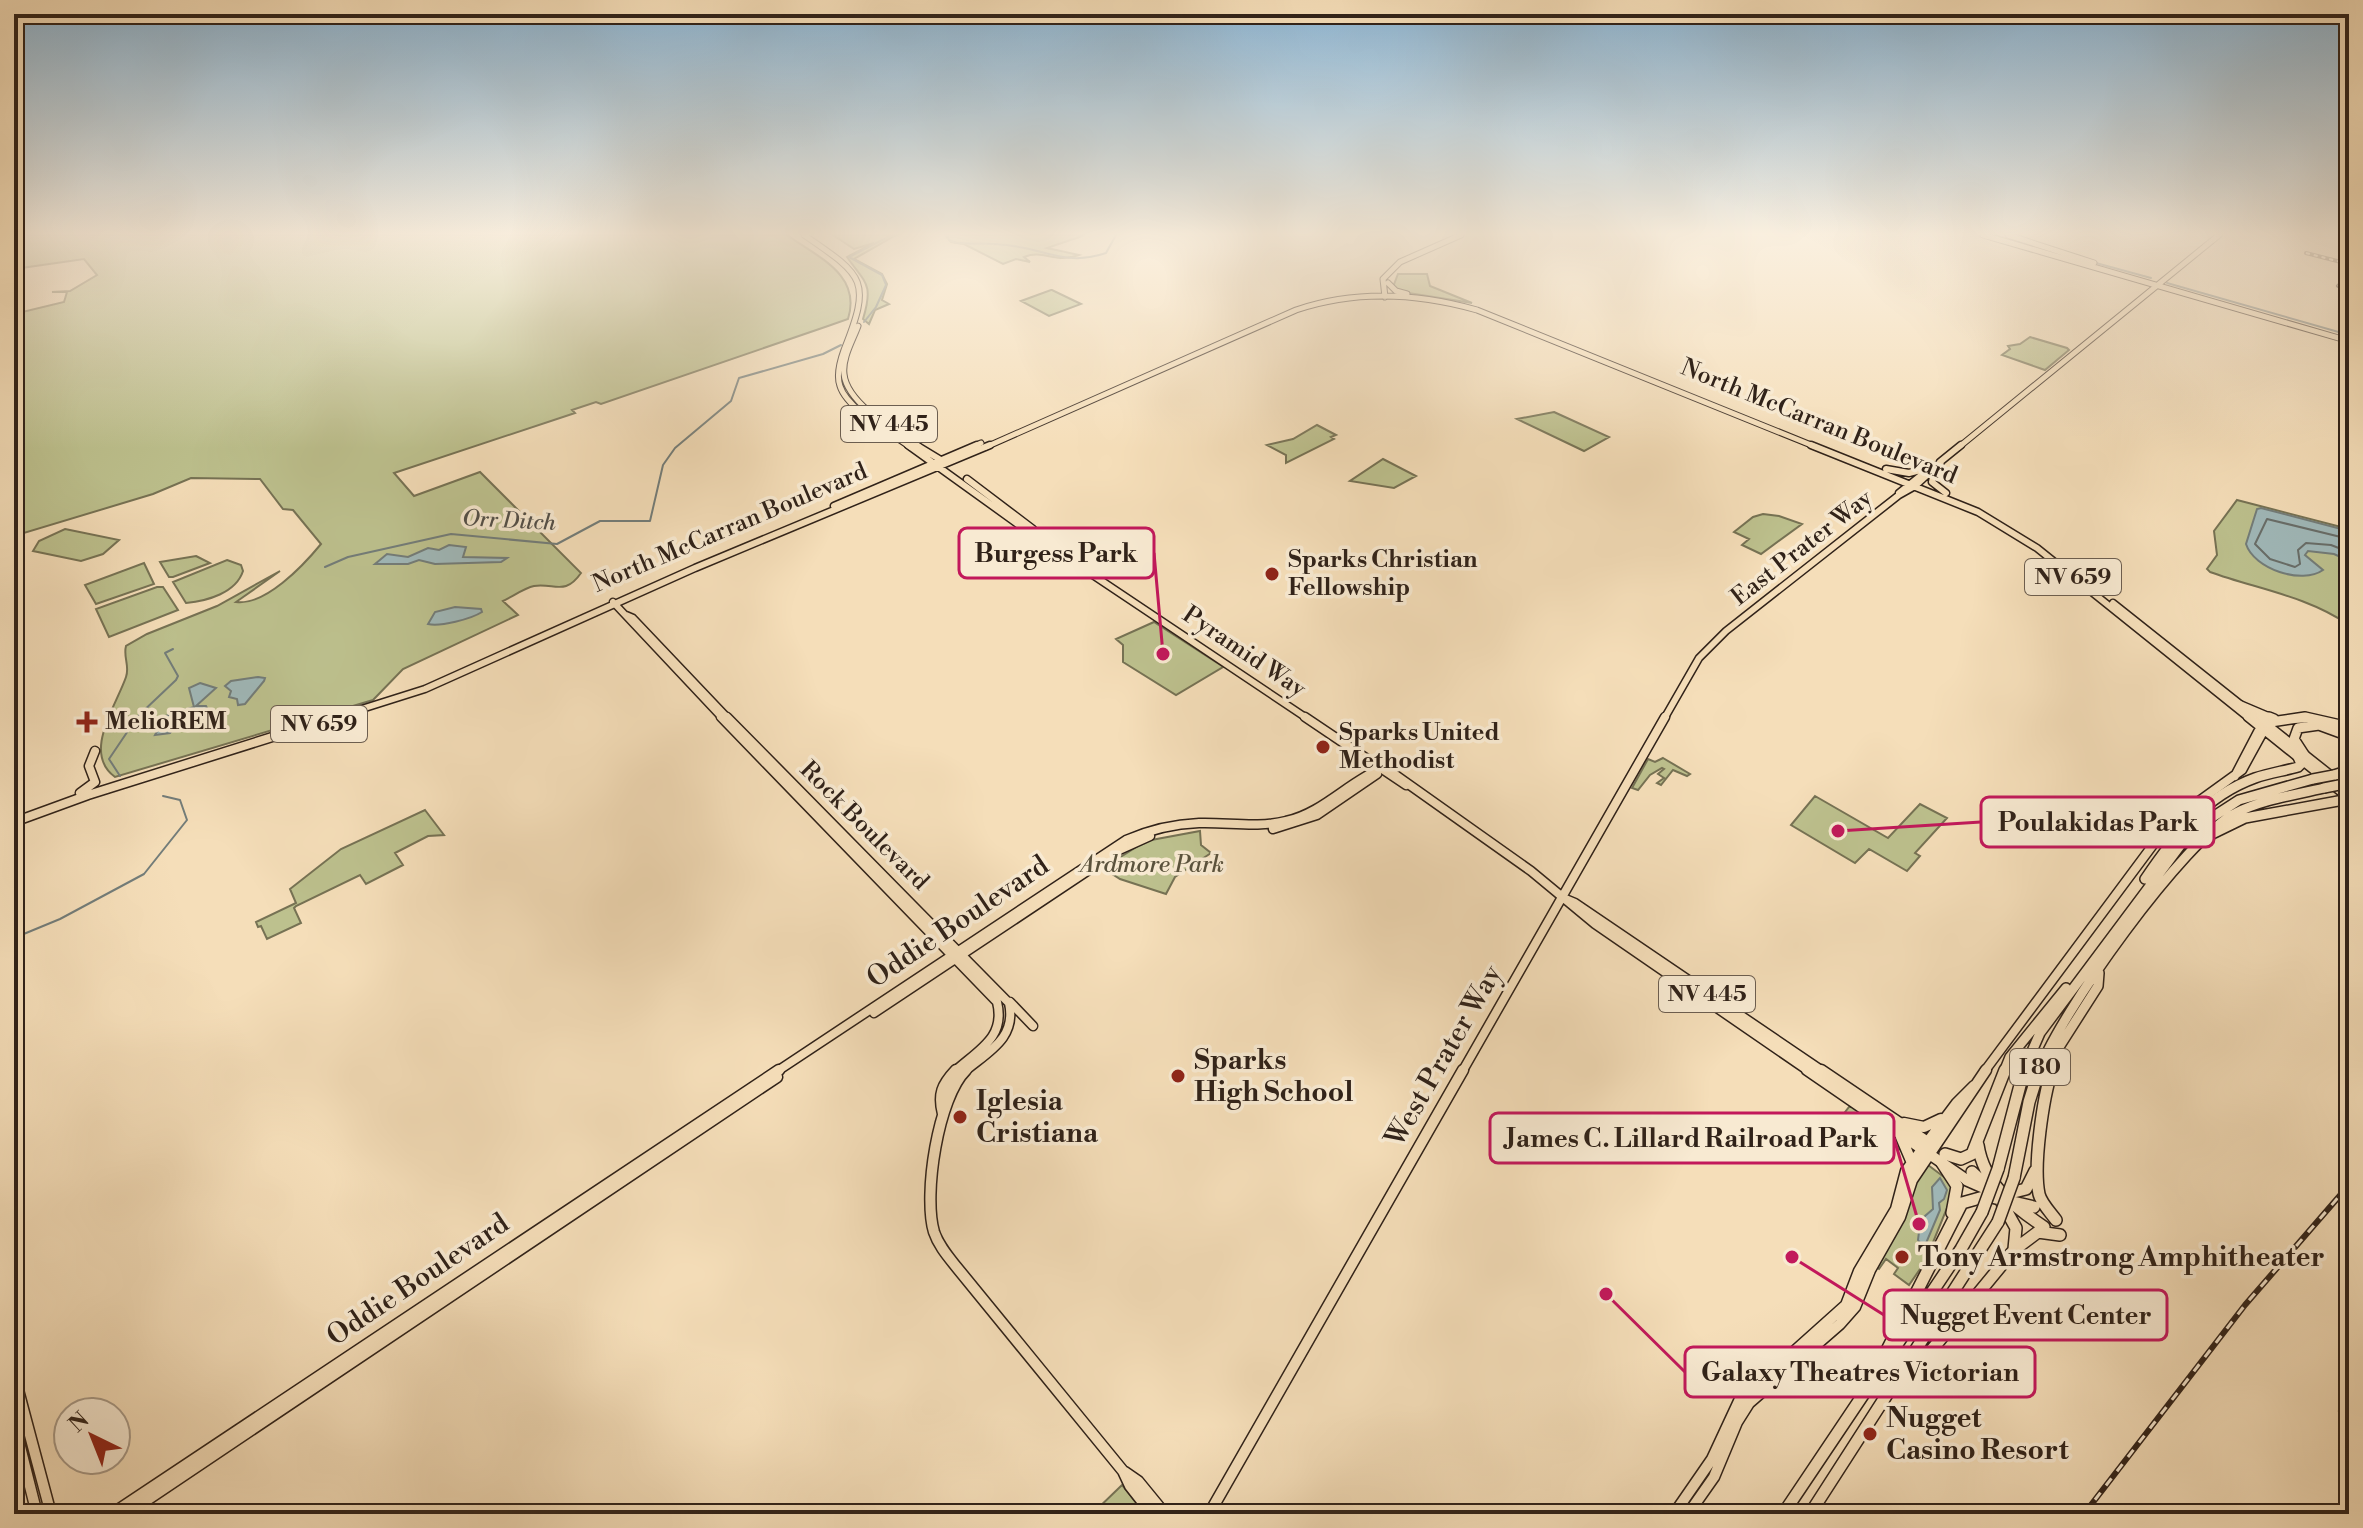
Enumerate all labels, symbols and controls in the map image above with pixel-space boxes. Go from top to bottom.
street label: North McCarran Boulevard [1676,353,1962,491]
road number: NV 445 [841,406,937,442]
street label: North McCarran Boulevard [588,456,872,600]
street label: East Prater Way [1725,483,1879,613]
water label: Orr Ditch [462,505,557,537]
callout: Burgess Park [959,528,1154,578]
text: Burgess Park [974,538,1139,570]
place label: Sparks Christian Fellowship [1288,545,1478,603]
road number: NV 659 [2025,559,2121,595]
marker: Sparks Christian Fellowship [1263,565,1281,583]
street label: Pyramid Way [1177,600,1312,704]
road number: NV 659 [271,706,367,742]
place label: MelioREM [105,707,227,737]
marker: MelioREM [76,711,98,733]
place label: Sparks United Methodist [1339,718,1500,776]
marker: Sparks United Methodist [1314,738,1332,756]
street label: Rock Boulevard [793,755,935,897]
callout: Poulakidas Park [1981,797,2214,847]
text: Poulakidas Park [1998,807,2199,839]
street label: Oddie Boulevard [860,848,1056,996]
park label: Ardmore Park [1077,850,1224,880]
street label: West Prater Way [1377,959,1510,1154]
road number: NV 445 [1659,976,1755,1012]
place label: Sparks High School [1194,1043,1354,1110]
road number: I 80 [2010,1049,2070,1085]
marker: Sparks High School [1169,1067,1187,1085]
place label: Iglesia Cristiana [976,1084,1099,1151]
marker: Iglesia Cristiana [951,1108,969,1126]
callout: James C. Lillard Railroad Park [1490,1113,1894,1163]
text: James C. Lillard Railroad Park [1503,1123,1879,1155]
street label: Oddie Boulevard [320,1206,516,1354]
place label: Tony Armstrong Amphitheater [1918,1240,2325,1275]
marker: Tony Armstrong Amphitheater [1893,1248,1911,1266]
callout: Nugget Event Center [1884,1290,2167,1340]
text: Nugget Event Center [1900,1300,2152,1332]
callout: Galaxy Theatres Victorian [1685,1347,2035,1397]
text: Galaxy Theatres Victorian [1701,1357,2019,1389]
north arrow [52,1396,132,1476]
place label: Nugget Casino Resort [1886,1401,2070,1468]
text: N [64,1406,95,1438]
marker: Nugget Casino Resort [1861,1425,1879,1443]

